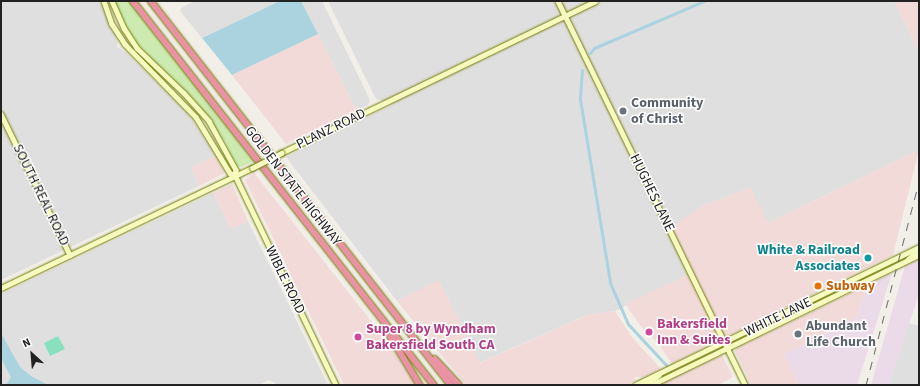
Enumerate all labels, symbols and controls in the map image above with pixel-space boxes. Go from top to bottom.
place label: Community of Christ [631,95,703,128]
street label: PLANZ ROAD [294,105,368,153]
marker: Community of Christ [618,106,628,116]
street label: GOLDEN STATE HIGHWAY [241,123,345,249]
street label: SOUTH REAL ROAD [9,141,73,249]
street label: HUGHES LANE [626,151,678,235]
place label: White & Railroad Associates [757,242,860,274]
street label: WIBLE ROAD [261,243,309,317]
marker: White & Railroad Associates [863,253,873,263]
place label: Subway [826,278,875,294]
marker: Subway [813,281,823,291]
street label: WHITE LANE [742,294,814,340]
place label: Bakersfield Inn & Suites [657,316,730,348]
place label: Abundant Life Church [806,318,876,350]
place label: Super 8 by Wyndham Bakersfield South CA [366,321,496,354]
marker: Bakersfield Inn & Suites [644,327,654,337]
marker: Abundant Life Church [793,329,803,339]
marker: Super 8 by Wyndham Bakersfield South CA [353,332,363,342]
north arrow [12,334,52,374]
text: N [20,334,33,351]

